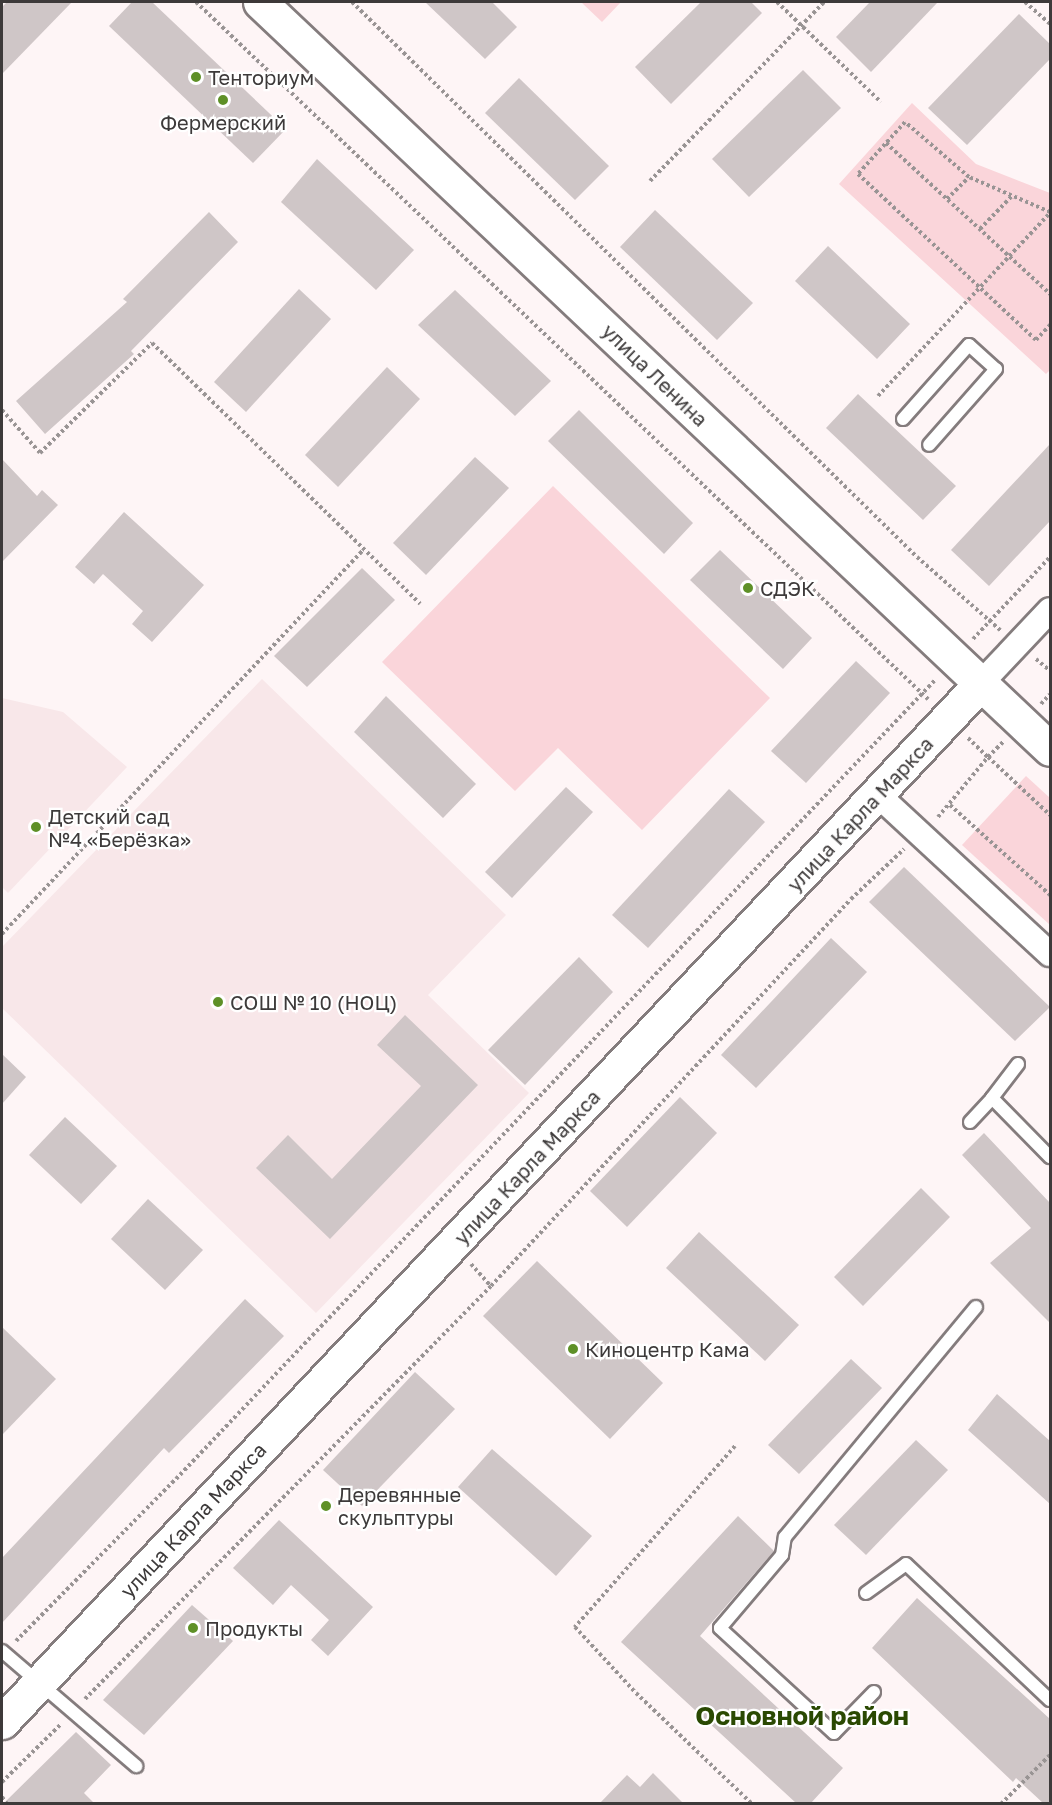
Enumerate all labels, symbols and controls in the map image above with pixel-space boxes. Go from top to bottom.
place label: Тенториум [208,65,314,89]
marker: Тенториум [189,70,203,84]
marker: Фермерский [216,93,230,107]
place label: Фермерский [160,110,286,134]
street label: улица Ленина [597,319,713,431]
place label: СДЭК [760,576,815,600]
marker: СДЭК [741,581,755,595]
street label: улица Карла Маркса [782,732,938,896]
place label: Детский сад №4 «Берёзка» [48,804,191,851]
marker: Детский сад №4 «Берёзка» [29,820,43,834]
place label: СОШ № 10 (НОЦ) [230,990,397,1014]
marker: СОШ № 10 (НОЦ) [211,995,225,1009]
street label: улица Карла Маркса [449,1085,605,1249]
place label: Киноцентр Кама [585,1337,749,1361]
marker: Киноцентр Кама [566,1342,580,1356]
street label: улица Карла Маркса [115,1438,271,1602]
place label: Деревянные скульптуры [338,1482,461,1529]
marker: Деревянные скульптуры [319,1499,333,1513]
place label: Продукты [205,1616,303,1640]
marker: Продукты [186,1621,200,1635]
district label: Основной район [695,1700,909,1732]

